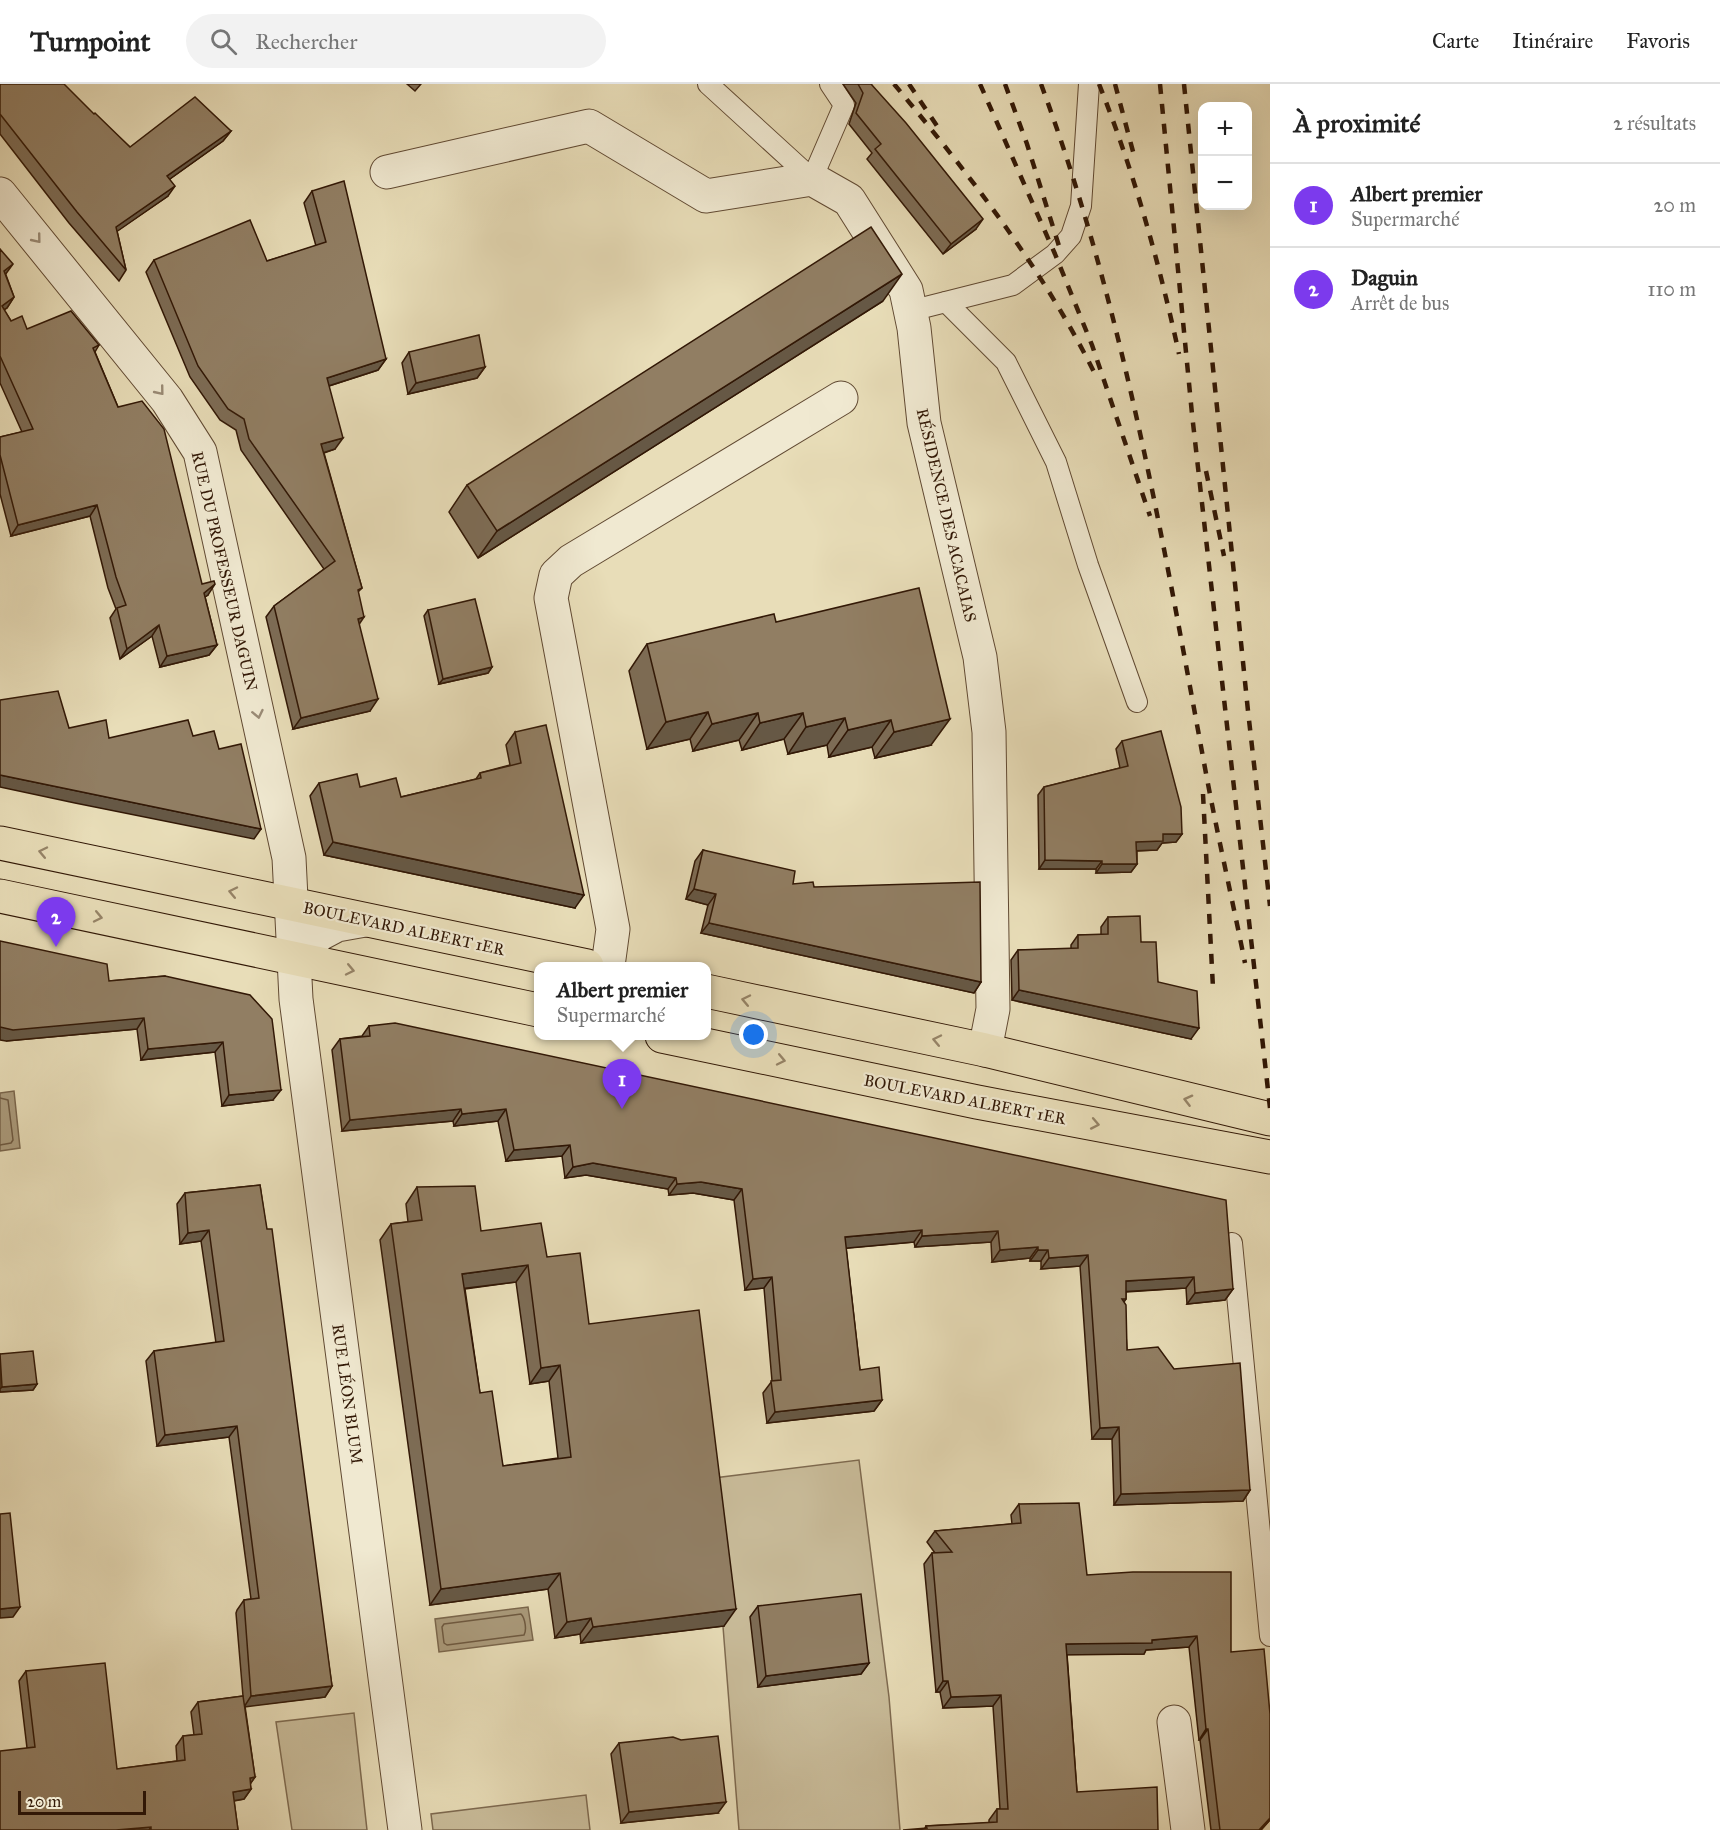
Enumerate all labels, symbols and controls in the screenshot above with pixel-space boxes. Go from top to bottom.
search box [186,14,606,68]
text: Turnpoint [30,24,150,59]
icon: search [207,25,240,58]
text: Rechercher [255,28,357,55]
text: Carte [1432,28,1479,54]
text: Itinéraire [1512,28,1593,54]
text: Favoris [1626,28,1690,54]
map controls [1198,102,1252,210]
button: + [1198,102,1252,156]
text: À proximité [1294,107,1420,139]
text: 2 résultats [1613,111,1696,135]
button: − [1198,156,1252,210]
text: Albert premier [1351,180,1482,207]
text: 1 [1310,193,1317,217]
text: 20 m [1653,193,1696,217]
text: Supermarché [1351,207,1460,231]
one-way arrow [30,232,41,243]
text: Daguin [1351,264,1418,291]
text: 2 [1309,277,1318,301]
text: 110 m [1648,277,1696,301]
text: Arrêt de bus [1351,291,1449,315]
one-way arrow [153,384,164,395]
street label: RÉSIDENCE DES ACACAIAS [913,406,982,624]
street label: RUE DU PROFESSEUR DAGUIN [188,449,261,693]
one-way arrow [250,709,263,719]
one-way arrow [38,846,48,859]
one-way arrow [229,887,239,900]
pin: 2 [36,898,76,947]
street label: BOULEVARD ALBERT 1ER [301,898,507,959]
one-way arrow [93,910,103,923]
popup [534,962,711,1040]
one-way arrow [345,963,355,976]
text: Albert premier [557,976,688,1003]
one-way arrow [741,994,751,1007]
text: Supermarché [557,1003,665,1027]
your location [739,1020,768,1049]
one-way arrow [932,1034,942,1047]
one-way arrow [775,1053,785,1066]
pin: 1 [602,1060,642,1109]
street label: BOULEVARD ALBERT 1ER [862,1071,1068,1129]
one-way arrow [1183,1094,1193,1107]
one-way arrow [1090,1117,1100,1130]
street label: RUE LÉON BLUM [328,1322,369,1465]
scale bar [18,1788,146,1816]
text: 20 m [27,1792,61,1811]

